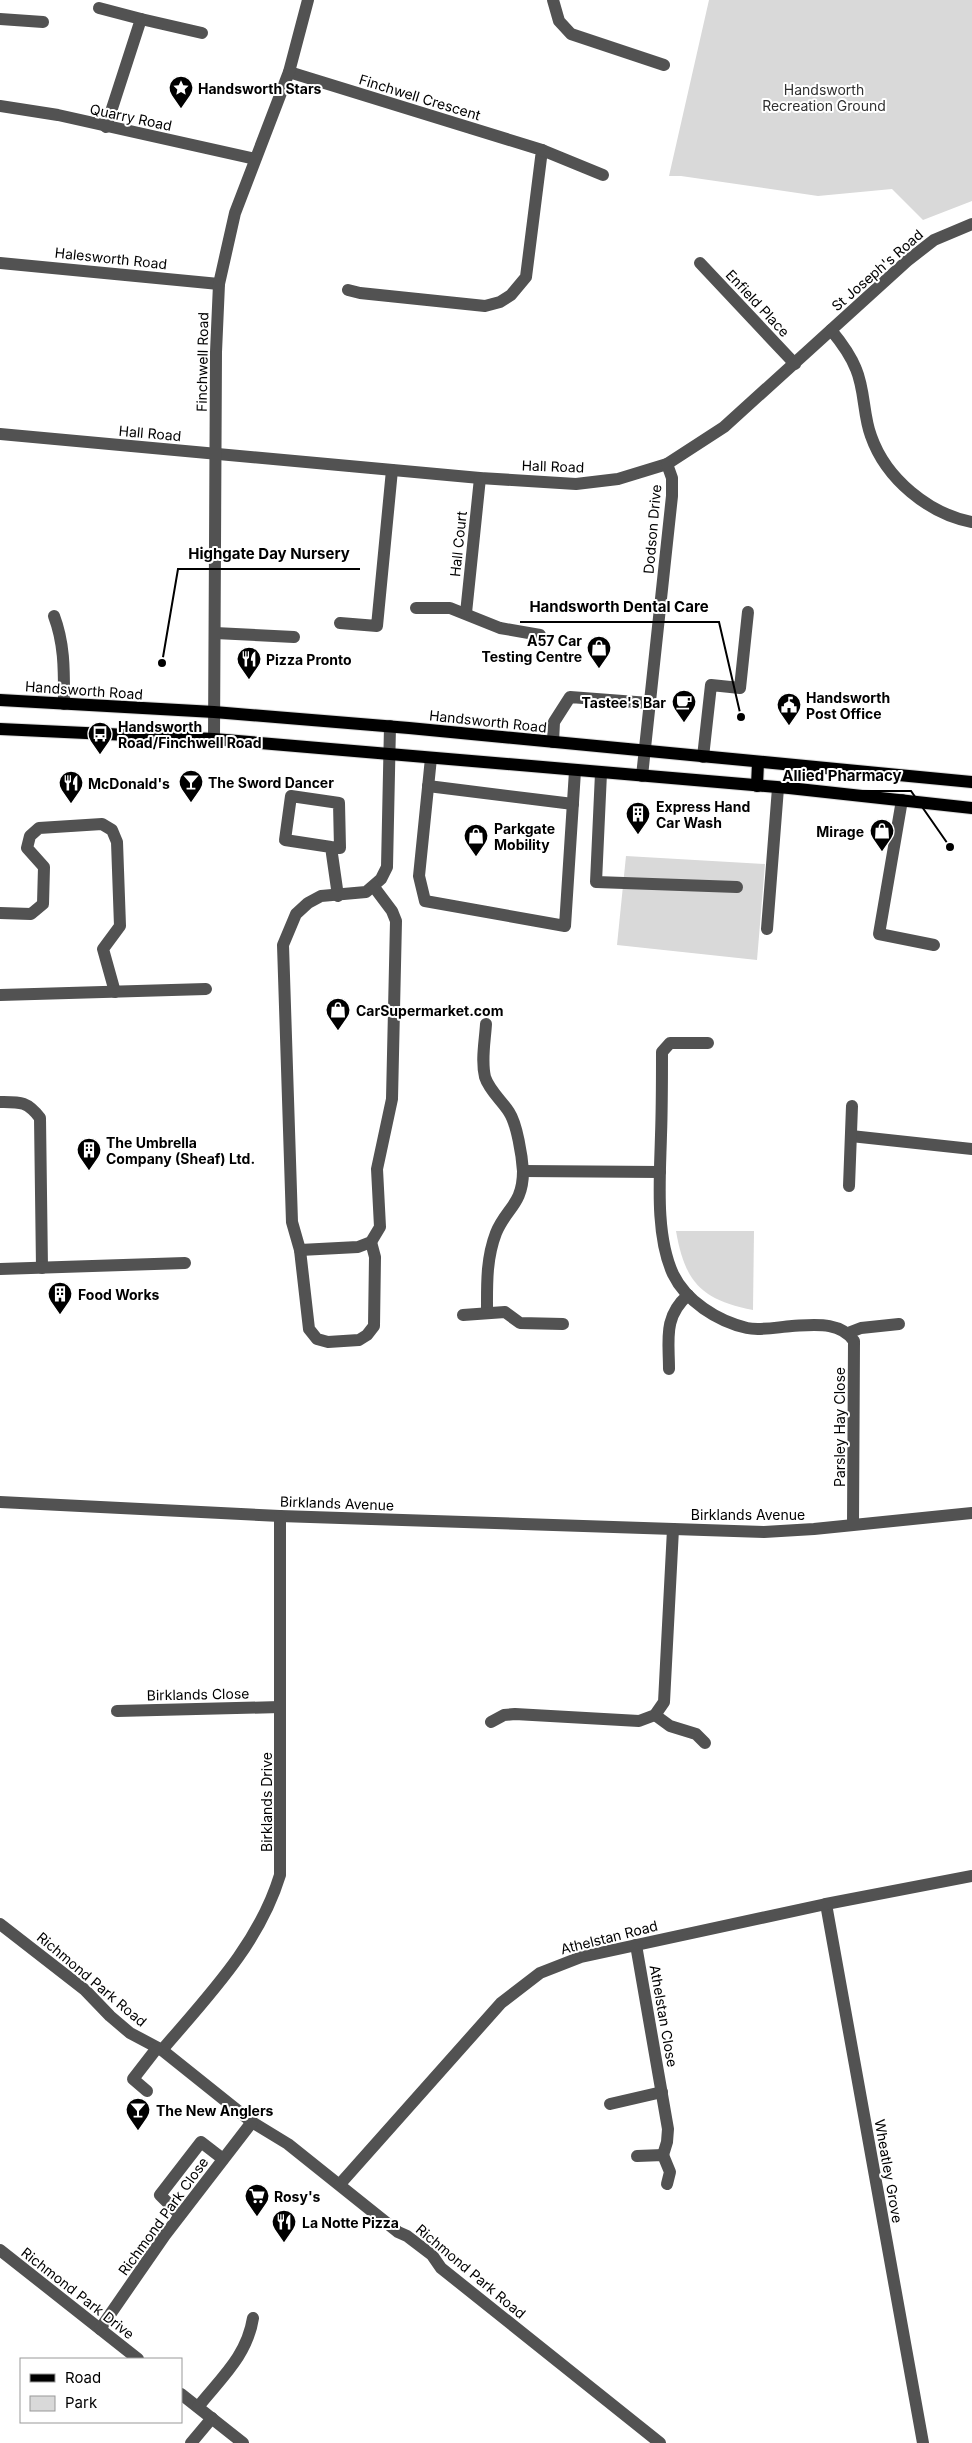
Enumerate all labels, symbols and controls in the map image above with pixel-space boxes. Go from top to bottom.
street label: Finchwell Crescent [357,70,483,124]
place icon: Handsworth Stars [168,75,194,109]
place label: Handsworth Stars [198,80,322,97]
park label: Handsworth Recreation Ground [762,81,886,114]
street label: Quarry Road [88,100,174,134]
street label: St Joseph's Road [828,226,926,314]
street label: Halesworth Road [54,244,168,272]
street label: Enfield Place [723,266,793,340]
street label: Finchwell Road [193,312,211,412]
street label: Hall Road [118,422,182,444]
street label: Hall Road [521,456,585,476]
street label: Dodson Drive [640,484,664,574]
street label: Hall Court [446,510,470,578]
callout: Highgate Day Nursery [178,539,360,569]
text: Highgate Day Nursery [188,544,350,563]
callout: Handsworth Dental Care [520,592,719,622]
text: Handsworth Dental Care [529,597,709,616]
place label: A57 Car Testing Centre [482,632,582,665]
shop icon: A57 Car Testing Centre [586,635,612,669]
restaurant icon: Pizza Pronto [236,646,262,680]
place label: Pizza Pronto [266,651,352,668]
street label: Handsworth Road [24,677,144,703]
cafe icon: Tastee's Bar [671,689,697,723]
place label: Handsworth Post Office [806,689,890,722]
public building icon: Handsworth Post Office [776,692,802,726]
place label: Tastee's Bar [581,694,666,711]
street label: Handsworth Road [428,706,548,736]
place label: Handsworth Road/Finchwell Road [118,718,261,751]
bus stop icon: Handsworth Road/Finchwell Road [87,721,113,755]
callout: Allied Pharmacy [772,761,911,791]
text: Allied Pharmacy [782,766,902,785]
bar icon: The Sword Dancer [178,769,204,803]
restaurant icon: McDonald's [58,770,84,804]
place label: The Sword Dancer [208,774,334,791]
place label: McDonald's [88,775,170,792]
place label: Express Hand Car Wash [656,798,750,831]
building icon: Express Hand Car Wash [625,801,651,835]
shop icon: Mirage [869,818,895,852]
place label: Parkgate Mobility [494,820,555,853]
shop icon: Parkgate Mobility [463,823,489,857]
place label: Mirage [816,823,864,840]
shop icon: CarSupermarket.com [325,997,351,1031]
place label: CarSupermarket.com [356,1002,503,1019]
place label: The Umbrella Company (Sheaf) Ltd. [106,1134,255,1167]
building icon: The Umbrella Company (Sheaf) Ltd. [76,1137,102,1171]
building icon: Food Works [47,1281,73,1315]
place label: Food Works [78,1286,160,1303]
street label: Parsley Hay Close [831,1367,848,1487]
street label: Birklands Avenue [280,1493,394,1513]
street label: Birklands Avenue [691,1506,805,1523]
street label: Birklands Close [147,1685,249,1703]
street label: Birklands Drive [258,1752,275,1852]
street label: Athelstan Road [559,1917,659,1957]
street label: Richmond Park Road [34,1928,150,2030]
street label: Athelstan Close [647,1964,681,2068]
bar icon: The New Anglers [125,2097,151,2131]
place label: The New Anglers [156,2102,274,2119]
street label: Wheatley Grove [871,2118,907,2224]
street label: Richmond Park Close [115,2154,211,2278]
supermarket icon: Rosy's [244,2183,270,2217]
place label: Rosy's [274,2188,321,2205]
restaurant icon: La Notte Pizza [271,2209,297,2243]
place label: La Notte Pizza [302,2214,399,2231]
street label: Richmond Park Road [413,2220,529,2322]
street label: Richmond Park Drive [18,2244,138,2342]
legend [20,2358,182,2423]
text: Road [65,2368,101,2387]
text: Park [65,2393,98,2412]

